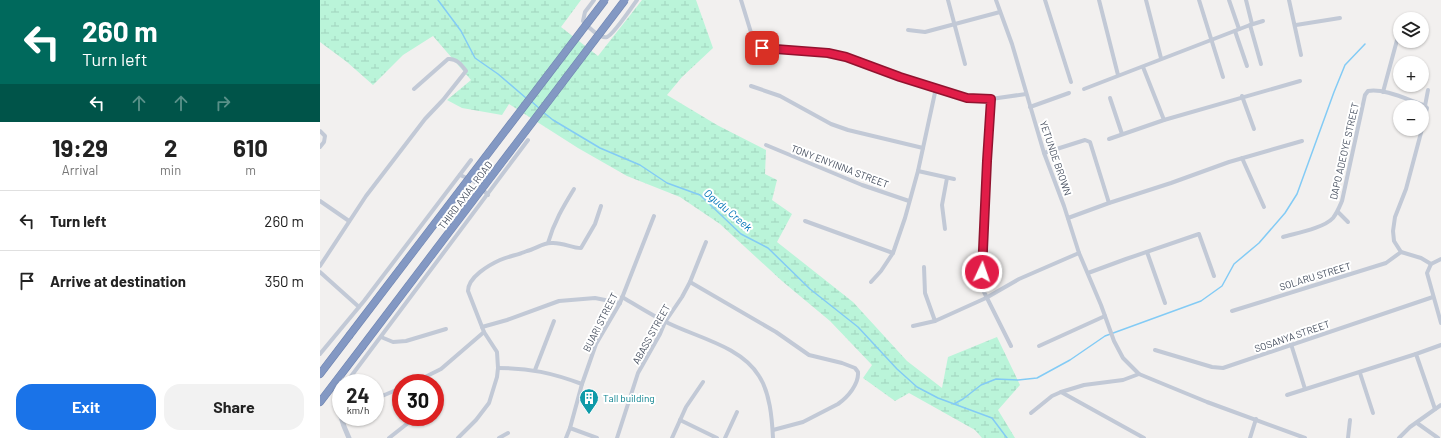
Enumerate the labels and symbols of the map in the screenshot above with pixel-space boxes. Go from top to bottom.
pin [745,31,779,65]
street label: DAPO ADEOYE STREET [1327,101,1361,201]
street label: YETUNDE BROWN [1038,119,1074,197]
street label: TONY ENYINNA STREET [789,142,891,190]
street label: THIRD AXIAL ROAD [436,159,494,231]
water label: Ogudu Creek [702,186,755,234]
position arrow [961,251,1003,293]
street label: SOLARU STREET [1278,259,1352,293]
street label: BUARI STREET [580,290,620,354]
street label: ABASS STREET [630,302,673,366]
street label: SOSANYA STREET [1253,317,1332,355]
speed limit sign: 30 [392,374,444,426]
building icon: Tall building [578,387,600,415]
place label: Tall building [603,392,655,404]

